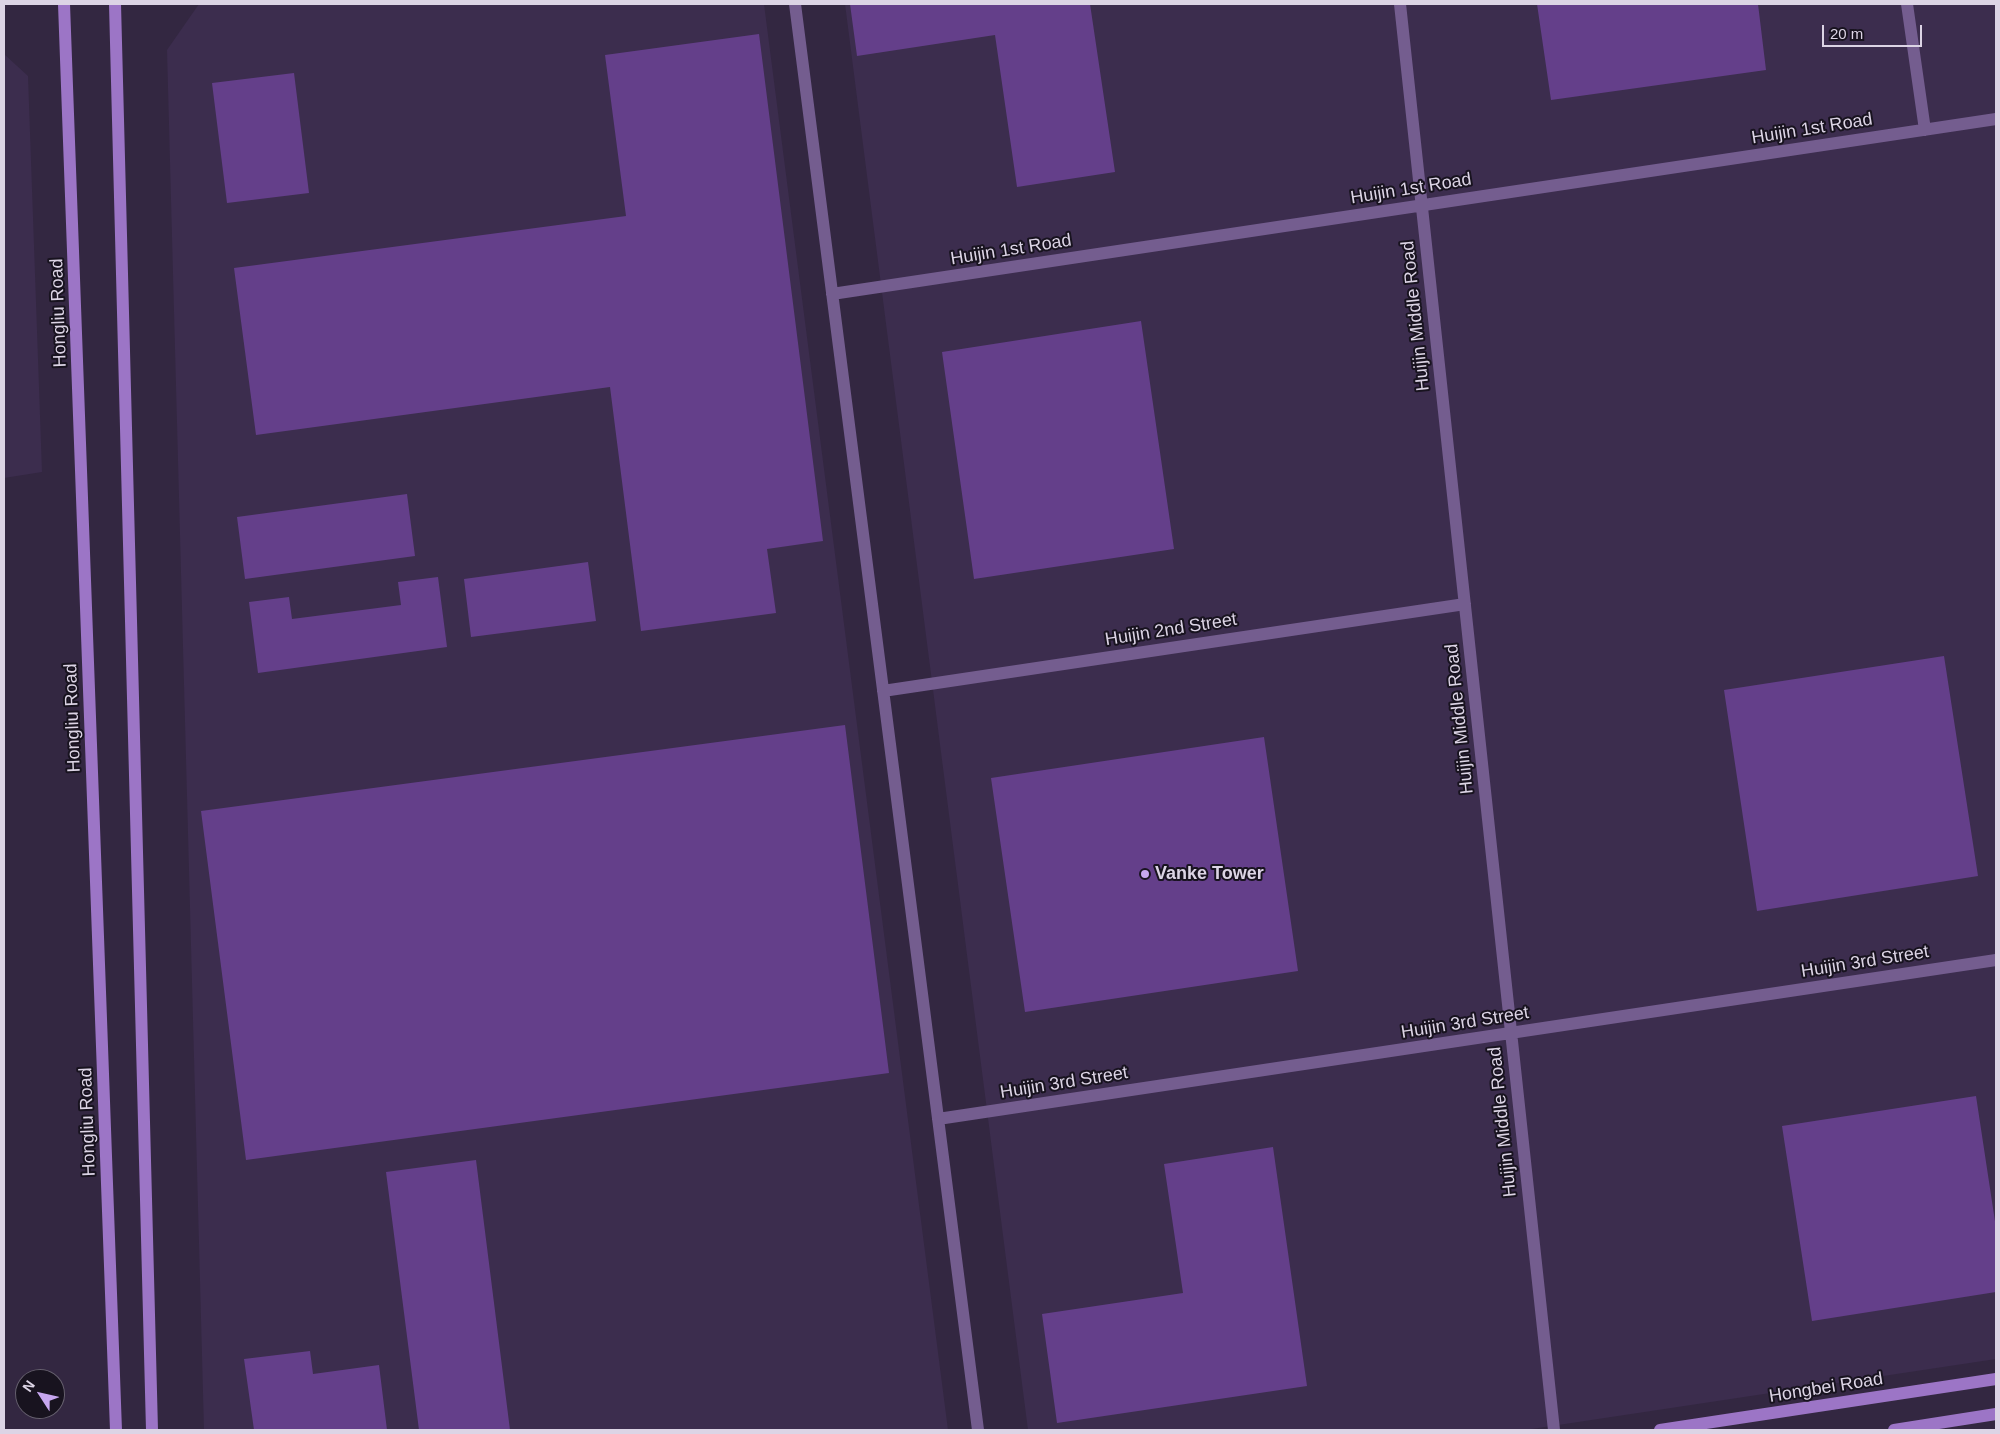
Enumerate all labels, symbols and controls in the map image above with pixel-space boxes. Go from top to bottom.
scale bar [1825,15,1925,47]
text: 20 m [1830,25,1863,42]
street label: Huijin 1st Road [1750,109,1874,149]
street label: Huijin 1st Road [1349,169,1473,209]
street label: Huijin 1st Road [949,230,1073,270]
street label: Huijin Middle Road [1397,240,1435,392]
street label: Hongliu Road [46,258,72,368]
street label: Huijin 2nd Street [1104,609,1238,651]
street label: Huijin Middle Road [1441,643,1479,795]
street label: Hongliu Road [60,663,86,773]
place label: Vanke Tower [1155,863,1264,885]
marker: Vanke Tower [1139,868,1151,880]
street label: Huijin 3rd Street [1800,941,1930,983]
street label: Huijin 3rd Street [1400,1002,1530,1044]
street label: Huijin Middle Road [1484,1046,1522,1198]
street label: Huijin 3rd Street [999,1062,1129,1104]
street label: Hongliu Road [75,1067,101,1177]
street label: Hongbei Road [1767,1368,1885,1408]
north arrow [15,1369,65,1419]
text: N [19,1377,38,1395]

